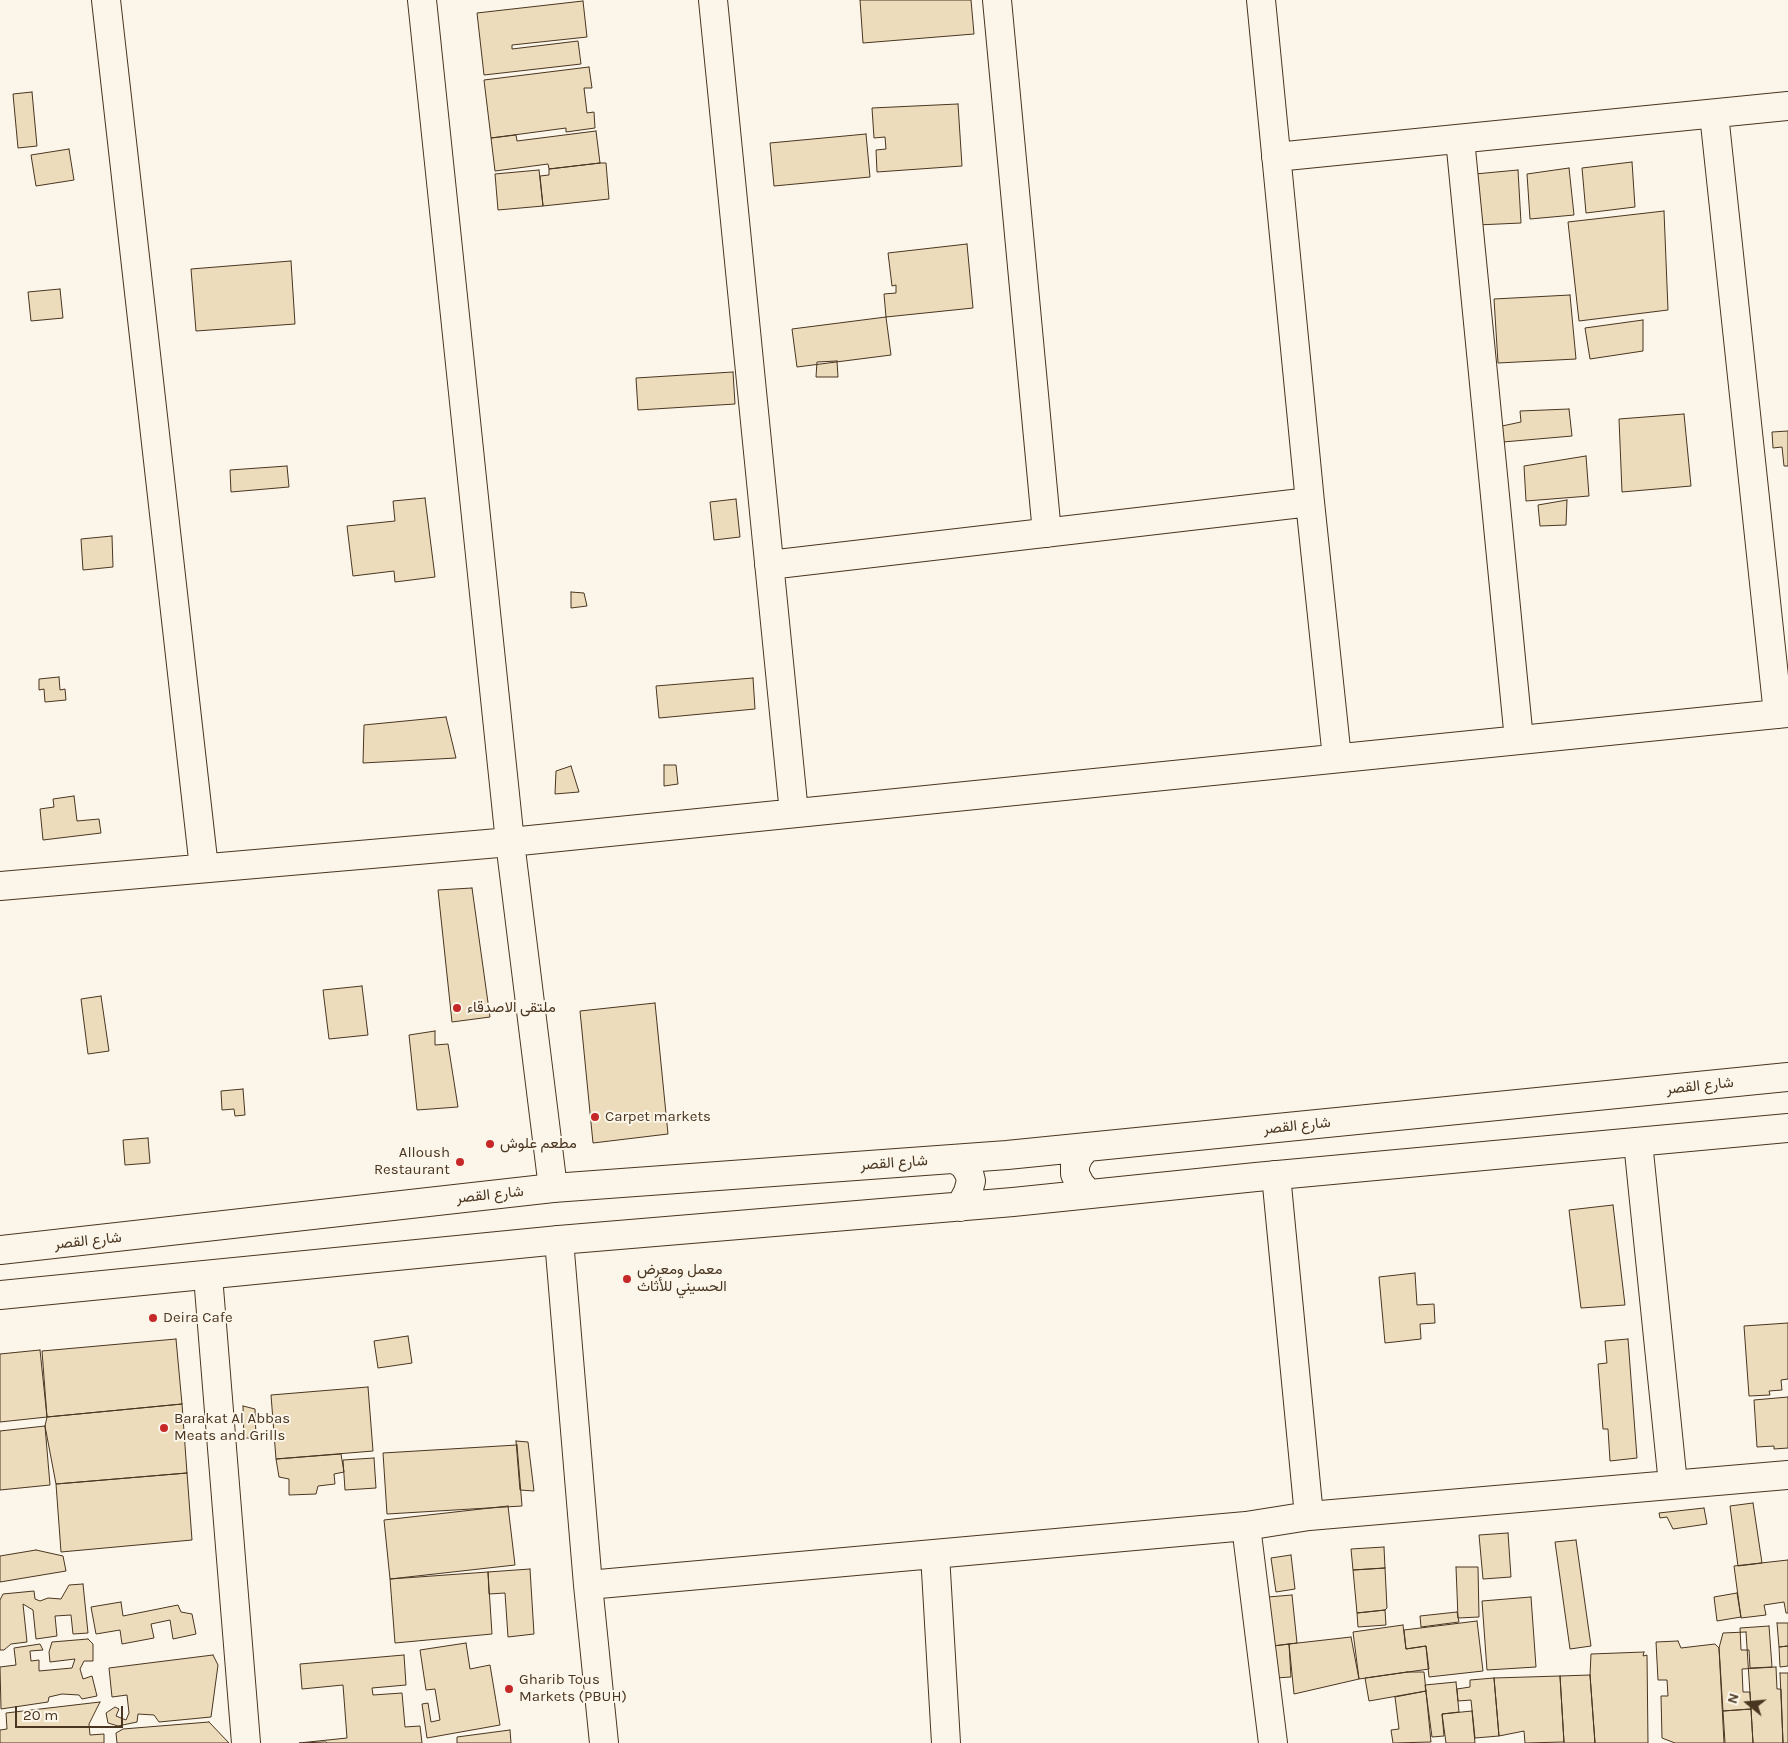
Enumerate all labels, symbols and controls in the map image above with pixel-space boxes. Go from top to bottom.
place label: ملتقى الاصدقاء [467,999,556,1017]
marker: ملتقى الاصدقاء [451,1002,463,1014]
street label: شارع القصر [1665,1074,1735,1098]
place label: Carpet markets [605,1108,711,1126]
marker: Carpet markets [589,1111,601,1123]
street label: شارع القصر [1262,1114,1332,1138]
place label: مطعم علوش [500,1135,577,1153]
marker: مطعم علوش [484,1138,496,1150]
place label: Alloush Restaurant [374,1144,450,1179]
street label: شارع القصر [860,1152,928,1174]
marker: Alloush Restaurant [454,1156,466,1168]
street label: شارع القصر [455,1183,525,1207]
street label: شارع القصر [53,1229,123,1253]
place label: معمل ومعرض الحسيني للأثاث [637,1261,727,1296]
marker: معمل ومعرض الحسيني للأثاث [621,1273,633,1285]
place label: Deira Cafe [163,1309,233,1327]
marker: Deira Cafe [147,1312,159,1324]
place label: Barakat Al Abbas Meats and Grills [174,1410,290,1445]
marker: Barakat Al Abbas Meats and Grills [158,1422,170,1434]
place label: Gharib Tous Markets (PBUH) [519,1671,627,1706]
north arrow [1723,1678,1773,1728]
marker: Gharib Tous Markets (PBUH) [503,1683,515,1695]
text: N [1724,1691,1743,1706]
scale bar [18,1696,125,1728]
text: 20 m [23,1706,58,1724]

